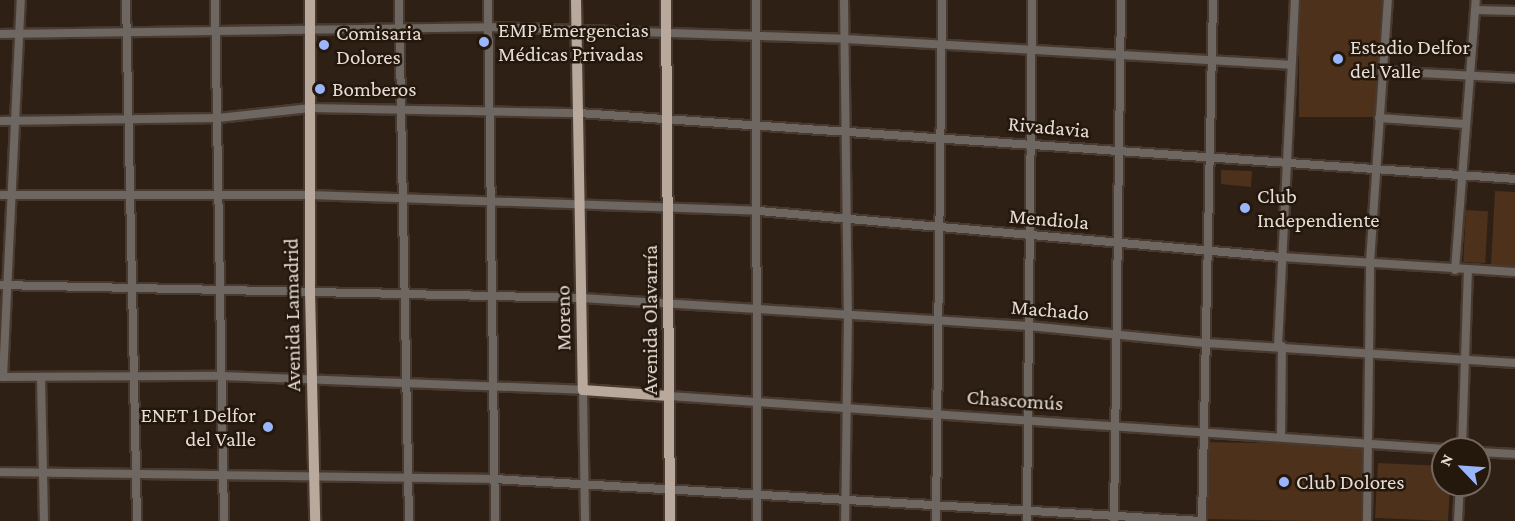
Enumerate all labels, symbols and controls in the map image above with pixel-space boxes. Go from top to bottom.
place label: EMP Emergencias Médicas Privadas [498,17,649,67]
place label: Comisaria Dolores [336,20,422,70]
marker: EMP Emergencias Médicas Privadas [475,33,493,51]
place label: Estadio Delfor del Valle [1350,34,1470,84]
marker: Comisaria Dolores [317,38,331,52]
marker: Estadio Delfor del Valle [1331,52,1345,66]
place label: Bomberos [332,76,416,102]
marker: Bomberos [313,82,327,96]
street label: Rivadavia [1007,111,1091,143]
place label: Club Independiente [1257,183,1380,233]
marker: Club Independiente [1238,201,1252,215]
street label: Mendiola [1008,203,1090,235]
street label: Avenida Lamadrid [278,238,306,392]
street label: Avenida Olavarría [637,245,663,395]
street label: Moreno [550,285,576,351]
street label: Machado [1010,294,1090,326]
street label: Chascomús [966,384,1064,416]
place label: ENET 1 Delfor del Valle [140,402,256,452]
marker: ENET 1 Delfor del Valle [261,420,275,434]
north arrow [1431,437,1491,497]
text: N [1436,451,1456,469]
place label: Club Dolores [1296,469,1405,495]
marker: Club Dolores [1277,475,1291,489]

